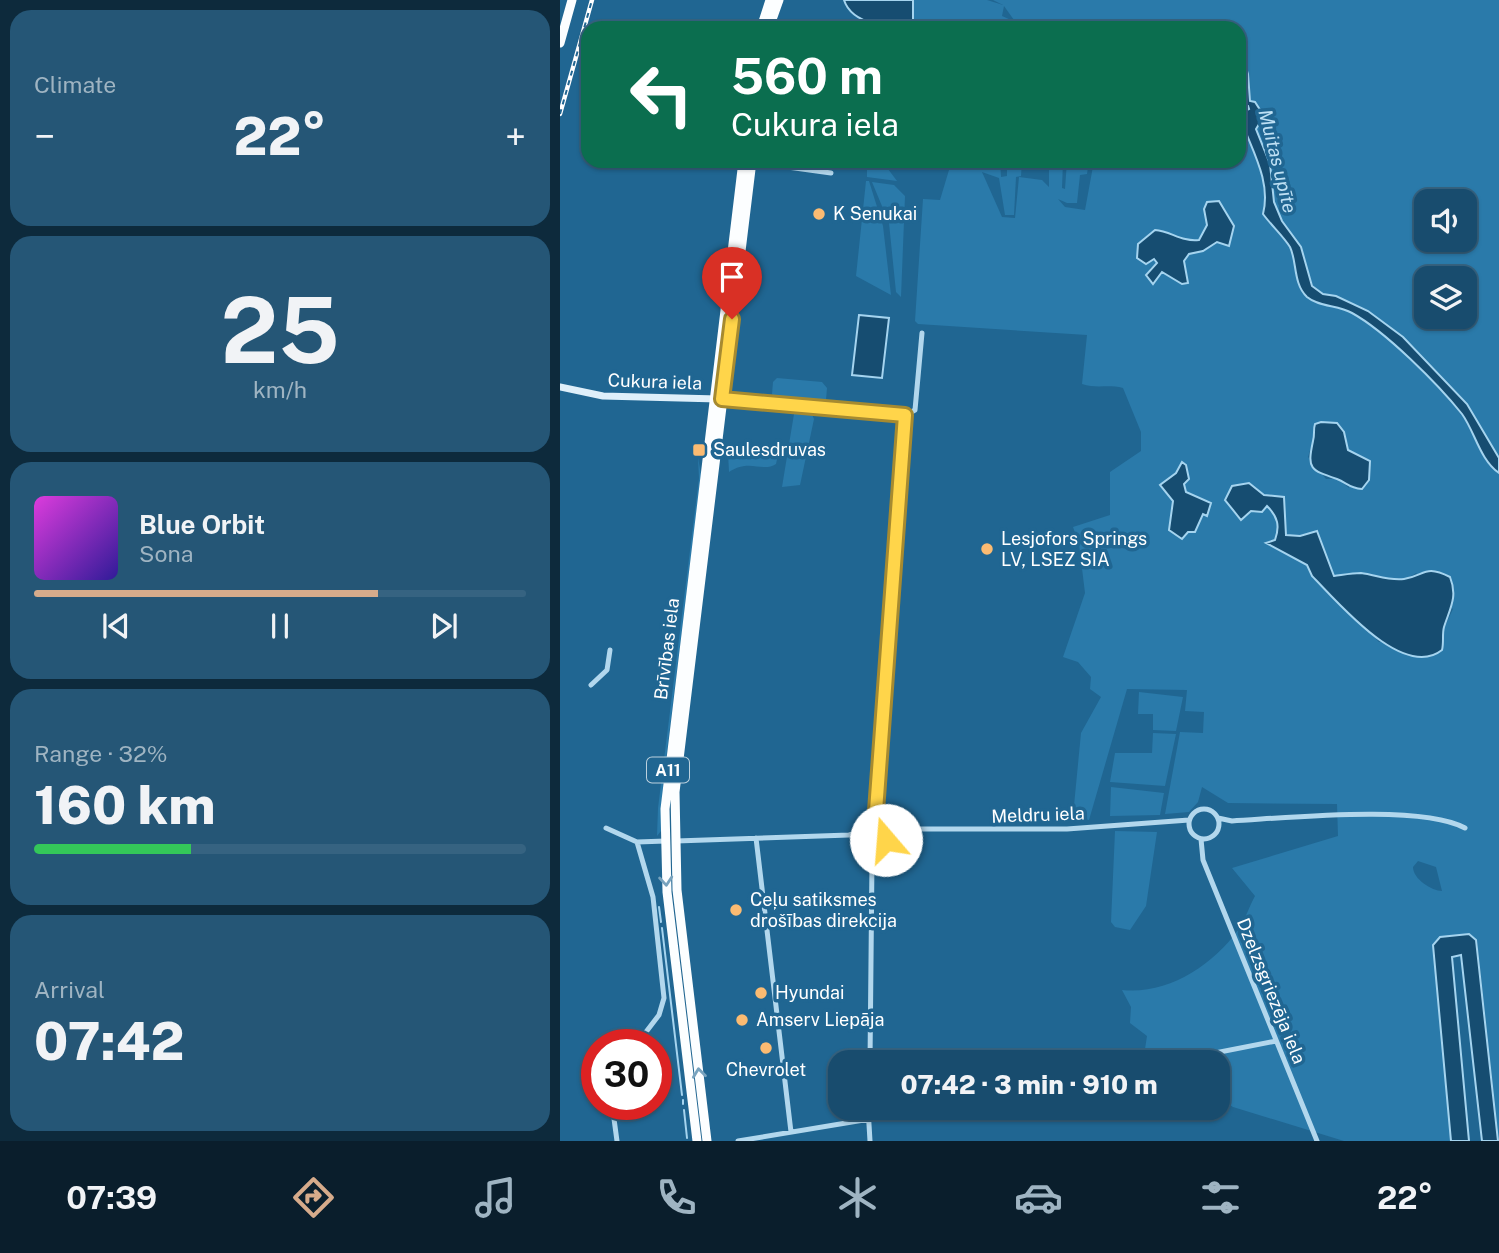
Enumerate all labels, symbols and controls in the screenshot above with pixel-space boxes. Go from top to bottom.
text: 560 m [731,47,883,105]
icon: left [616,49,707,140]
text: Climate [34,71,116,98]
text: 22° [234,106,326,167]
text: Cukura iela [731,106,899,143]
water label: Muitas upīte [1254,107,1302,215]
text: − [34,114,55,159]
text: + [505,114,526,159]
map controls [1414,189,1477,329]
button: sound [1414,189,1477,252]
place label: K Senukai [833,203,917,224]
marker: K Senukai [811,206,827,222]
pin [702,247,762,319]
icon: arrive [713,258,751,296]
button: layers [1414,266,1477,329]
text: 25 [220,277,340,383]
street label: Cukura iela [607,369,703,394]
text: km/h [253,376,307,403]
place label: Saulesdruvas [713,439,826,460]
marker: Saulesdruvas [691,442,707,458]
text: Blue Orbit [139,509,265,540]
place label: Lesjofors Springs LV, LSEZ SIA [1001,528,1147,570]
text: Sona [139,540,193,567]
marker: Lesjofors Springs LV, LSEZ SIA [979,541,995,557]
street label: Brīvības iela [650,597,683,701]
icon: previous [97,607,135,645]
icon: pause [261,607,299,645]
icon: next [425,607,463,645]
text: Range · 32% [34,740,167,767]
road number: A11 [647,758,689,782]
text: 160 km [34,775,215,836]
street label: Meldru iela [991,802,1085,827]
position arrow [849,803,923,877]
one-way arrow [658,876,673,887]
place label: Ceļu satiksmes drošības direkcija [750,889,897,931]
marker: Ceļu satiksmes drošības direkcija [728,902,744,918]
street label: Dzelzsgriezēja iela [1233,915,1310,1067]
text: Arrival [34,976,105,1003]
place label: Hyundai [775,982,845,1003]
marker: Hyundai [753,985,769,1001]
place label: Amserv Liepāja [756,1009,885,1030]
text: 07:42 [34,1011,184,1072]
marker: Amserv Liepāja [734,1012,750,1028]
speed limit sign: 30 [581,1029,672,1120]
marker: Chevrolet [758,1040,774,1056]
place label: Chevrolet [726,1059,806,1080]
one-way arrow [691,1067,706,1079]
text: 07:42 · 3 min · 910 m [900,1069,1158,1100]
icon: directions [289,1173,338,1222]
icon: music [471,1173,520,1222]
icon: phone [652,1173,701,1222]
icon: climate [833,1173,882,1222]
icon: car [1014,1173,1063,1222]
icon: filters [1196,1173,1245,1222]
text: 07:39 [66,1179,157,1216]
text: 22° [1377,1179,1433,1216]

